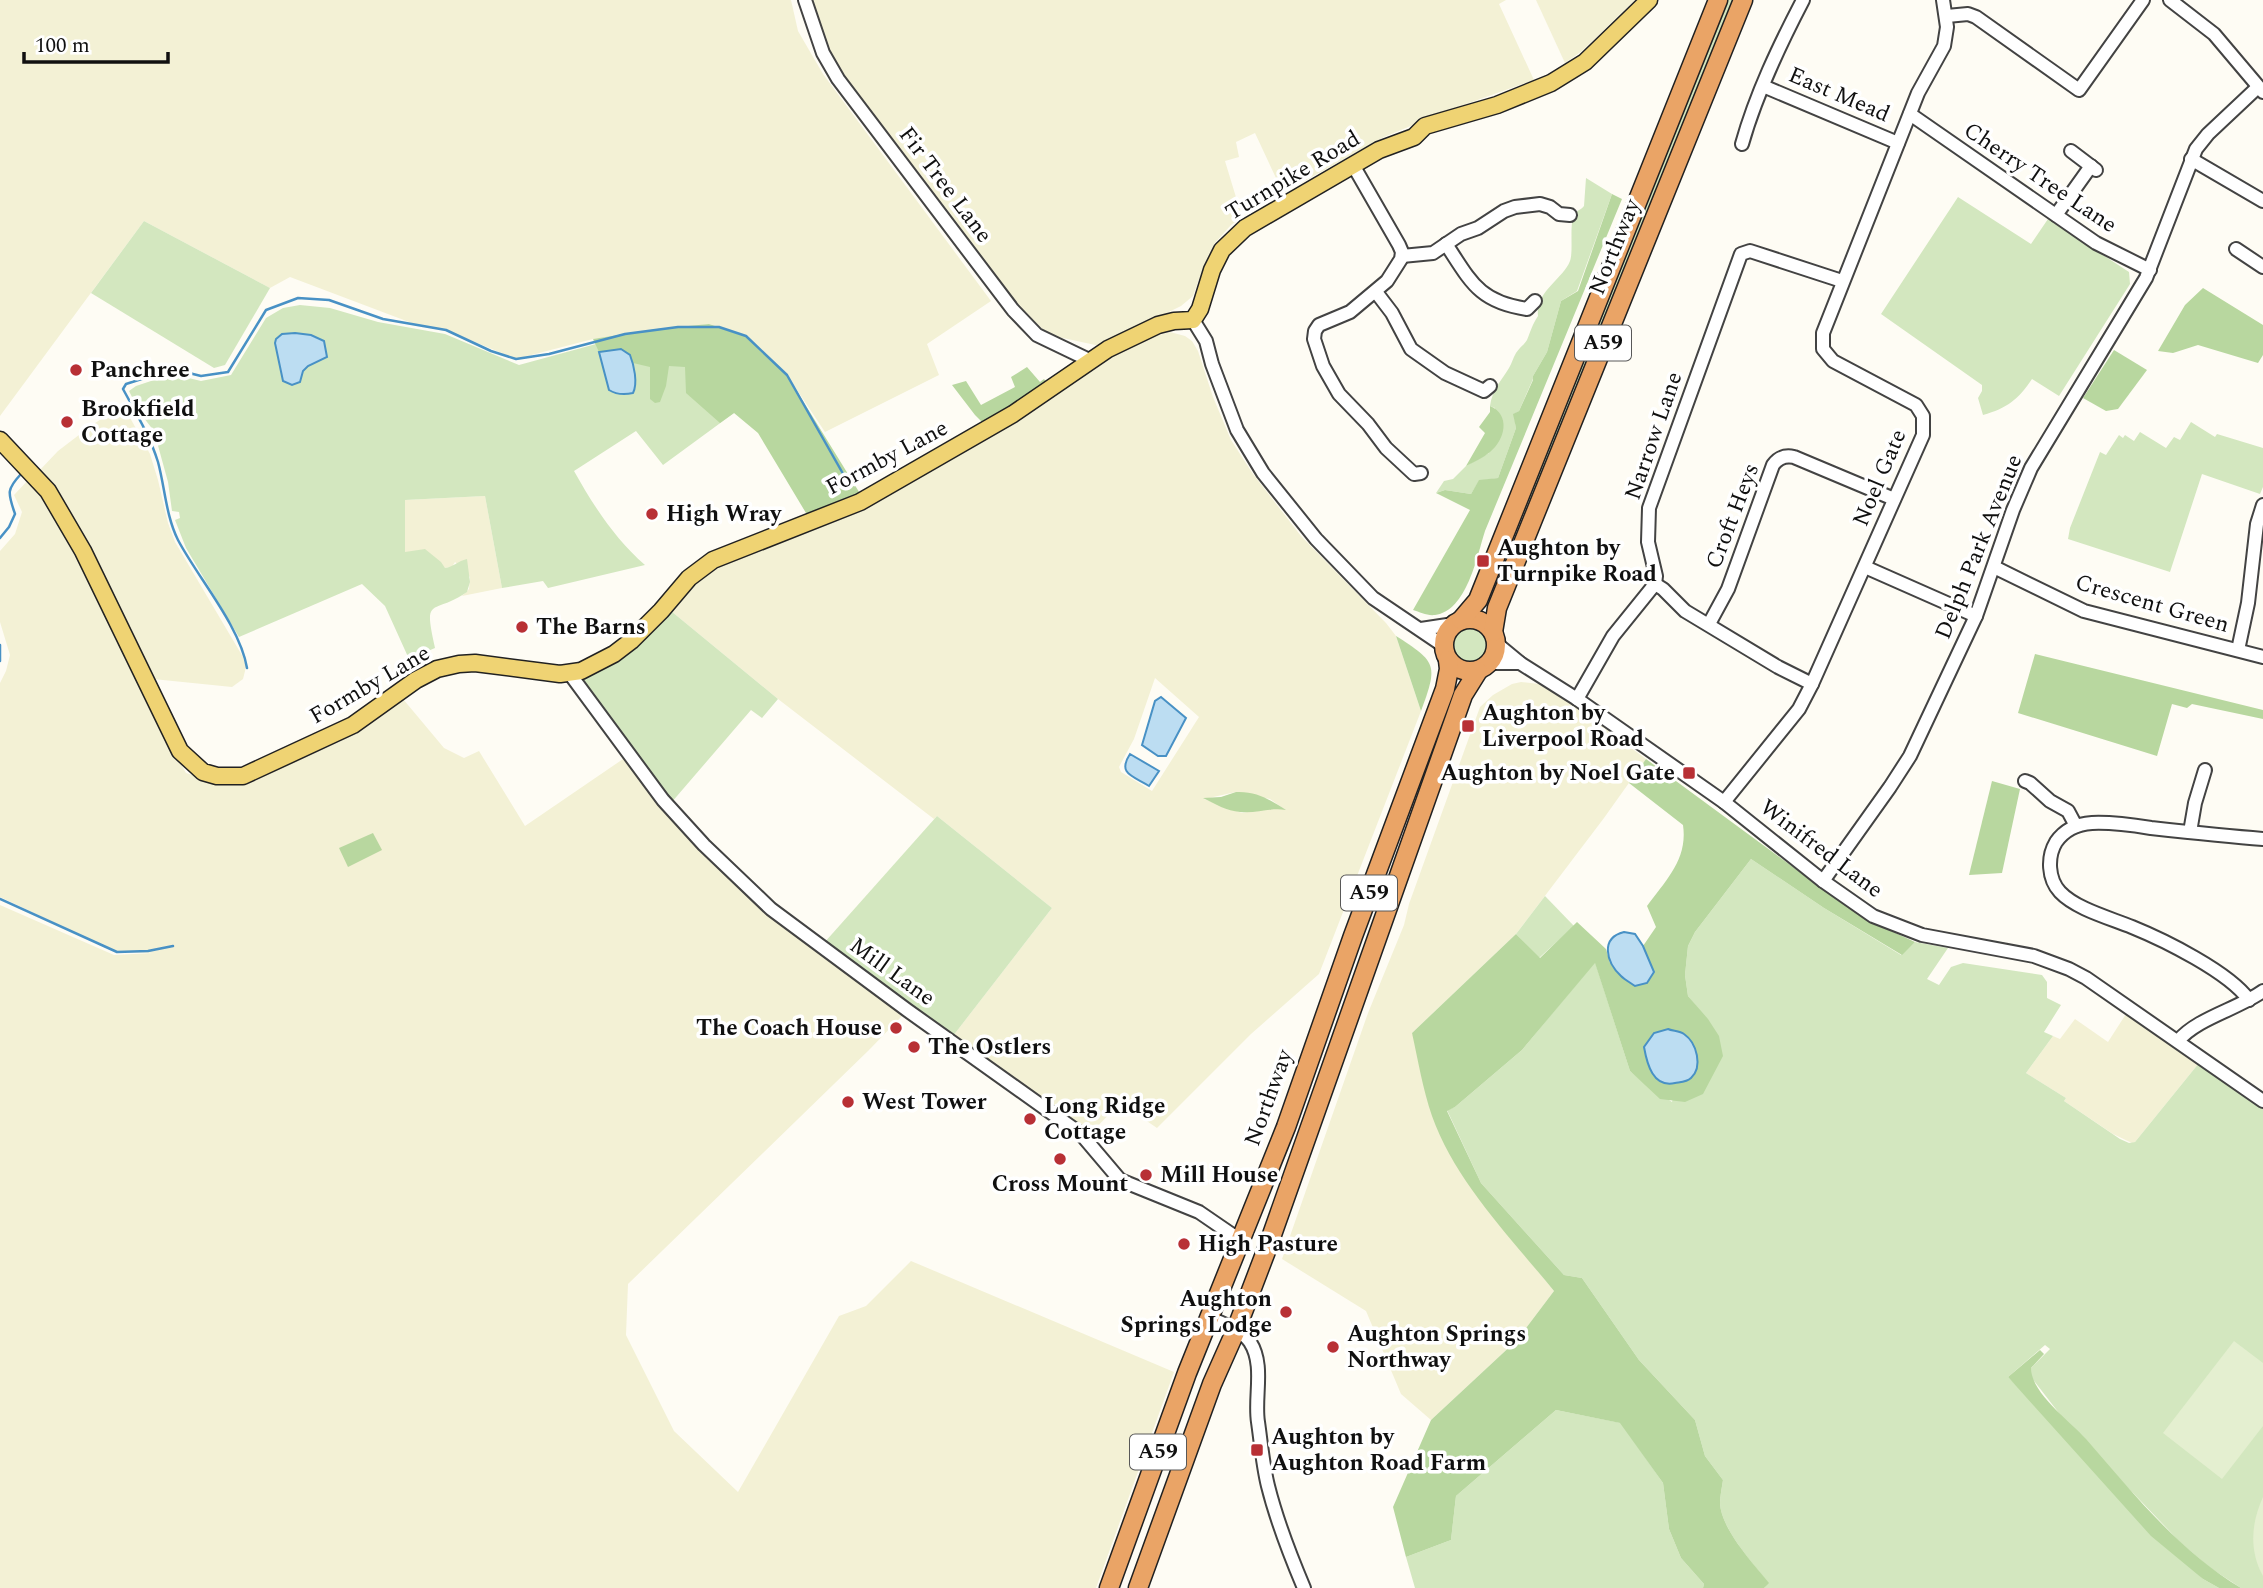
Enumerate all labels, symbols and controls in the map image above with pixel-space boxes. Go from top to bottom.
scale bar [24,21,168,65]
text: 100 m [35,30,90,62]
street label: East Mead [1783,58,1895,132]
street label: Cherry Tree Lane [1956,114,2124,242]
street label: Fir Tree Lane [889,119,1001,251]
street label: Turnpike Road [1219,122,1367,230]
street label: Northway [1580,193,1650,300]
road number: A59 [1575,326,1631,360]
place label: Panchree [90,353,190,388]
marker: Panchree [68,362,84,378]
street label: Narrow Lane [1616,367,1692,505]
place label: Brookfield Cottage [81,392,195,453]
street label: Formby Lane [819,411,955,505]
marker: Brookfield Cottage [59,414,75,430]
street label: Noel Gate [1844,424,1916,532]
street label: Delph Park Avenue [1926,449,2032,645]
street label: Croft Heys [1697,458,1769,574]
place label: High Wray [666,497,782,532]
marker: High Wray [644,506,660,522]
place label: Aughton by Turnpike Road [1497,531,1657,592]
marker: Aughton by Turnpike Road [1475,553,1491,569]
street label: Crescent Green [2071,565,2233,643]
place label: The Barns [536,610,646,645]
marker: The Barns [514,619,530,635]
street label: Formby Lane [303,636,437,734]
place label: Aughton by Liverpool Road [1482,696,1644,757]
marker: Aughton by Liverpool Road [1460,718,1476,734]
place label: Aughton by Noel Gate [1441,756,1675,791]
marker: Aughton by Noel Gate [1681,765,1697,781]
street label: Winifred Lane [1752,791,1890,907]
road number: A59 [1341,876,1397,910]
street label: Mill Lane [842,929,942,1015]
place label: The Coach House [696,1011,882,1046]
marker: The Coach House [888,1020,904,1036]
place label: The Ostlers [928,1030,1051,1065]
marker: The Ostlers [906,1039,922,1055]
street label: Northway [1235,1044,1303,1151]
place label: West Tower [862,1085,987,1120]
place label: Long Ridge Cottage [1044,1089,1165,1150]
marker: West Tower [840,1094,856,1110]
marker: Long Ridge Cottage [1022,1111,1038,1127]
marker: Cross Mount [1052,1151,1068,1167]
place label: Mill House [1160,1158,1278,1193]
place label: Cross Mount [992,1167,1128,1202]
marker: Mill House [1138,1167,1154,1183]
place label: High Pasture [1198,1227,1338,1262]
marker: High Pasture [1176,1236,1192,1252]
place label: Aughton Springs Lodge [1121,1282,1272,1343]
marker: Aughton Springs Lodge [1278,1304,1294,1320]
place label: Aughton Springs Northway [1347,1317,1526,1378]
marker: Aughton Springs Northway [1325,1339,1341,1355]
place label: Aughton by Aughton Road Farm [1271,1420,1487,1481]
road number: A59 [1130,1434,1186,1470]
marker: Aughton by Aughton Road Farm [1249,1442,1265,1458]

